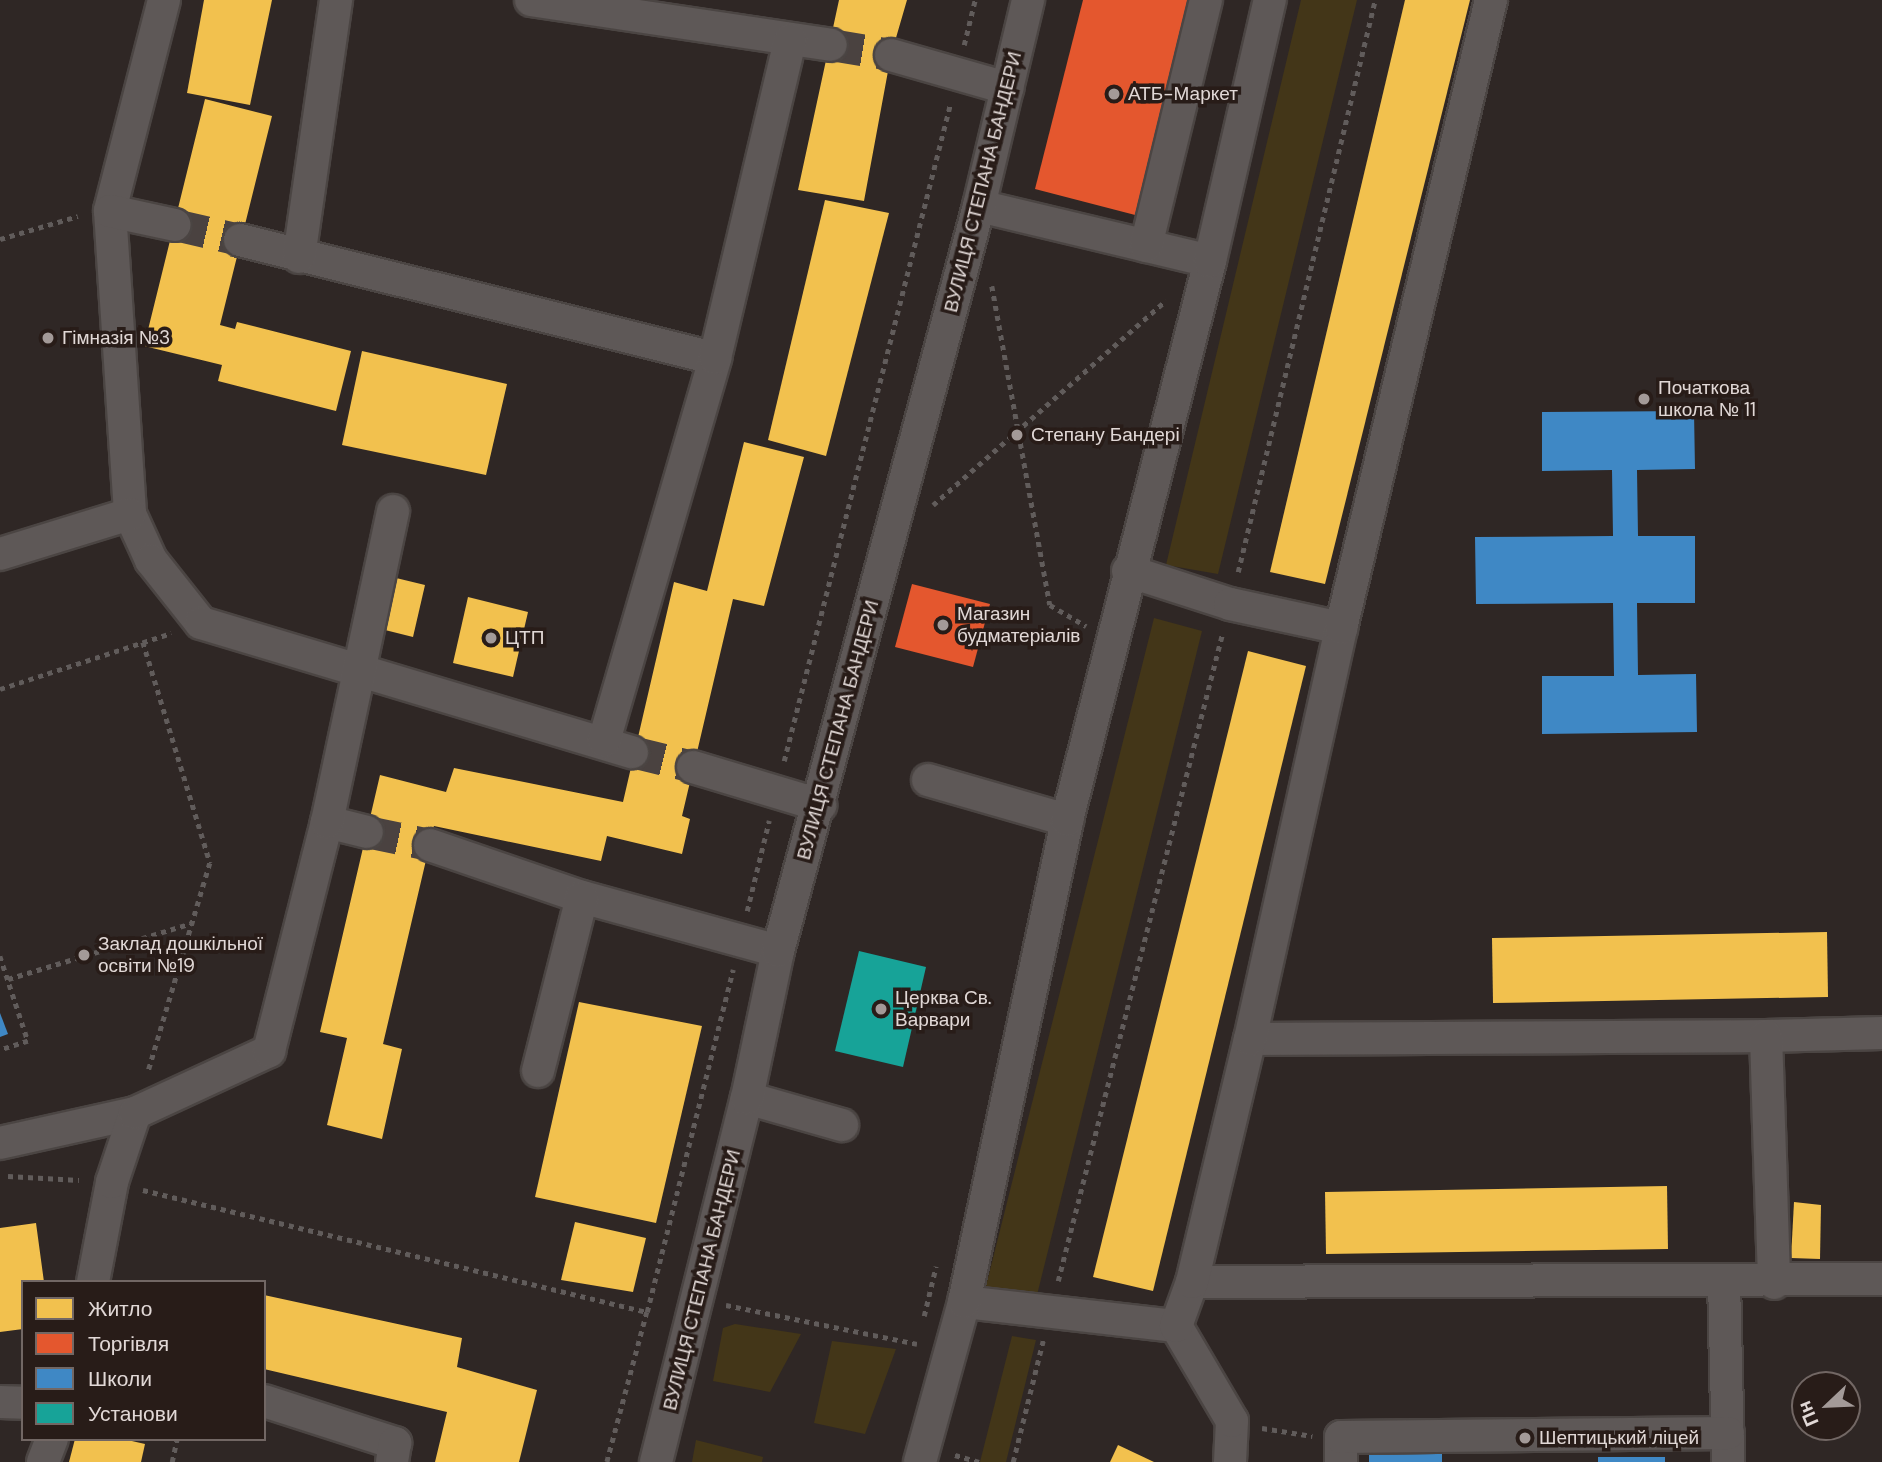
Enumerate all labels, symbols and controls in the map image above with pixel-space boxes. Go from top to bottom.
street label: ВУЛИЦЯ СТЕПАНА БАНДЕРИ [940,49,1026,315]
place label: АТБ-Маркет [1128,83,1238,105]
marker: АТБ-Маркет [1106,86,1122,102]
place label: Гімназія №3 [62,327,170,349]
marker: Гімназія №3 [40,330,56,346]
place label: Початкова школа № 11 [1658,377,1756,421]
marker: Початкова школа № 11 [1636,391,1652,407]
place label: Степану Бандері [1031,424,1180,446]
marker: Степану Бандері [1009,427,1025,443]
street label: ВУЛИЦЯ СТЕПАНА БАНДЕРИ [792,598,884,862]
place label: Магазин будматеріалів [957,603,1080,647]
marker: Магазин будматеріалів [935,617,951,633]
place label: ЦТП [505,627,544,649]
marker: ЦТП [483,630,499,646]
place label: Заклад дошкільної освіти №19 [98,933,263,977]
marker: Заклад дошкільної освіти №19 [76,947,92,963]
place label: Церква Св. Варвари [895,987,992,1031]
marker: Церква Св. Варвари [873,1001,889,1017]
street label: ВУЛИЦЯ СТЕПАНА БАНДЕРИ [659,1147,745,1413]
legend [21,1280,266,1441]
text: Житло [88,1295,152,1323]
text: Торгівля [88,1330,169,1358]
text: Школи [88,1365,152,1393]
north arrow [1791,1371,1861,1441]
text: Пн [1792,1397,1824,1430]
text: Установи [88,1400,178,1428]
place label: Шептицький ліцей [1539,1427,1699,1449]
marker: Шептицький ліцей [1517,1430,1533,1446]

